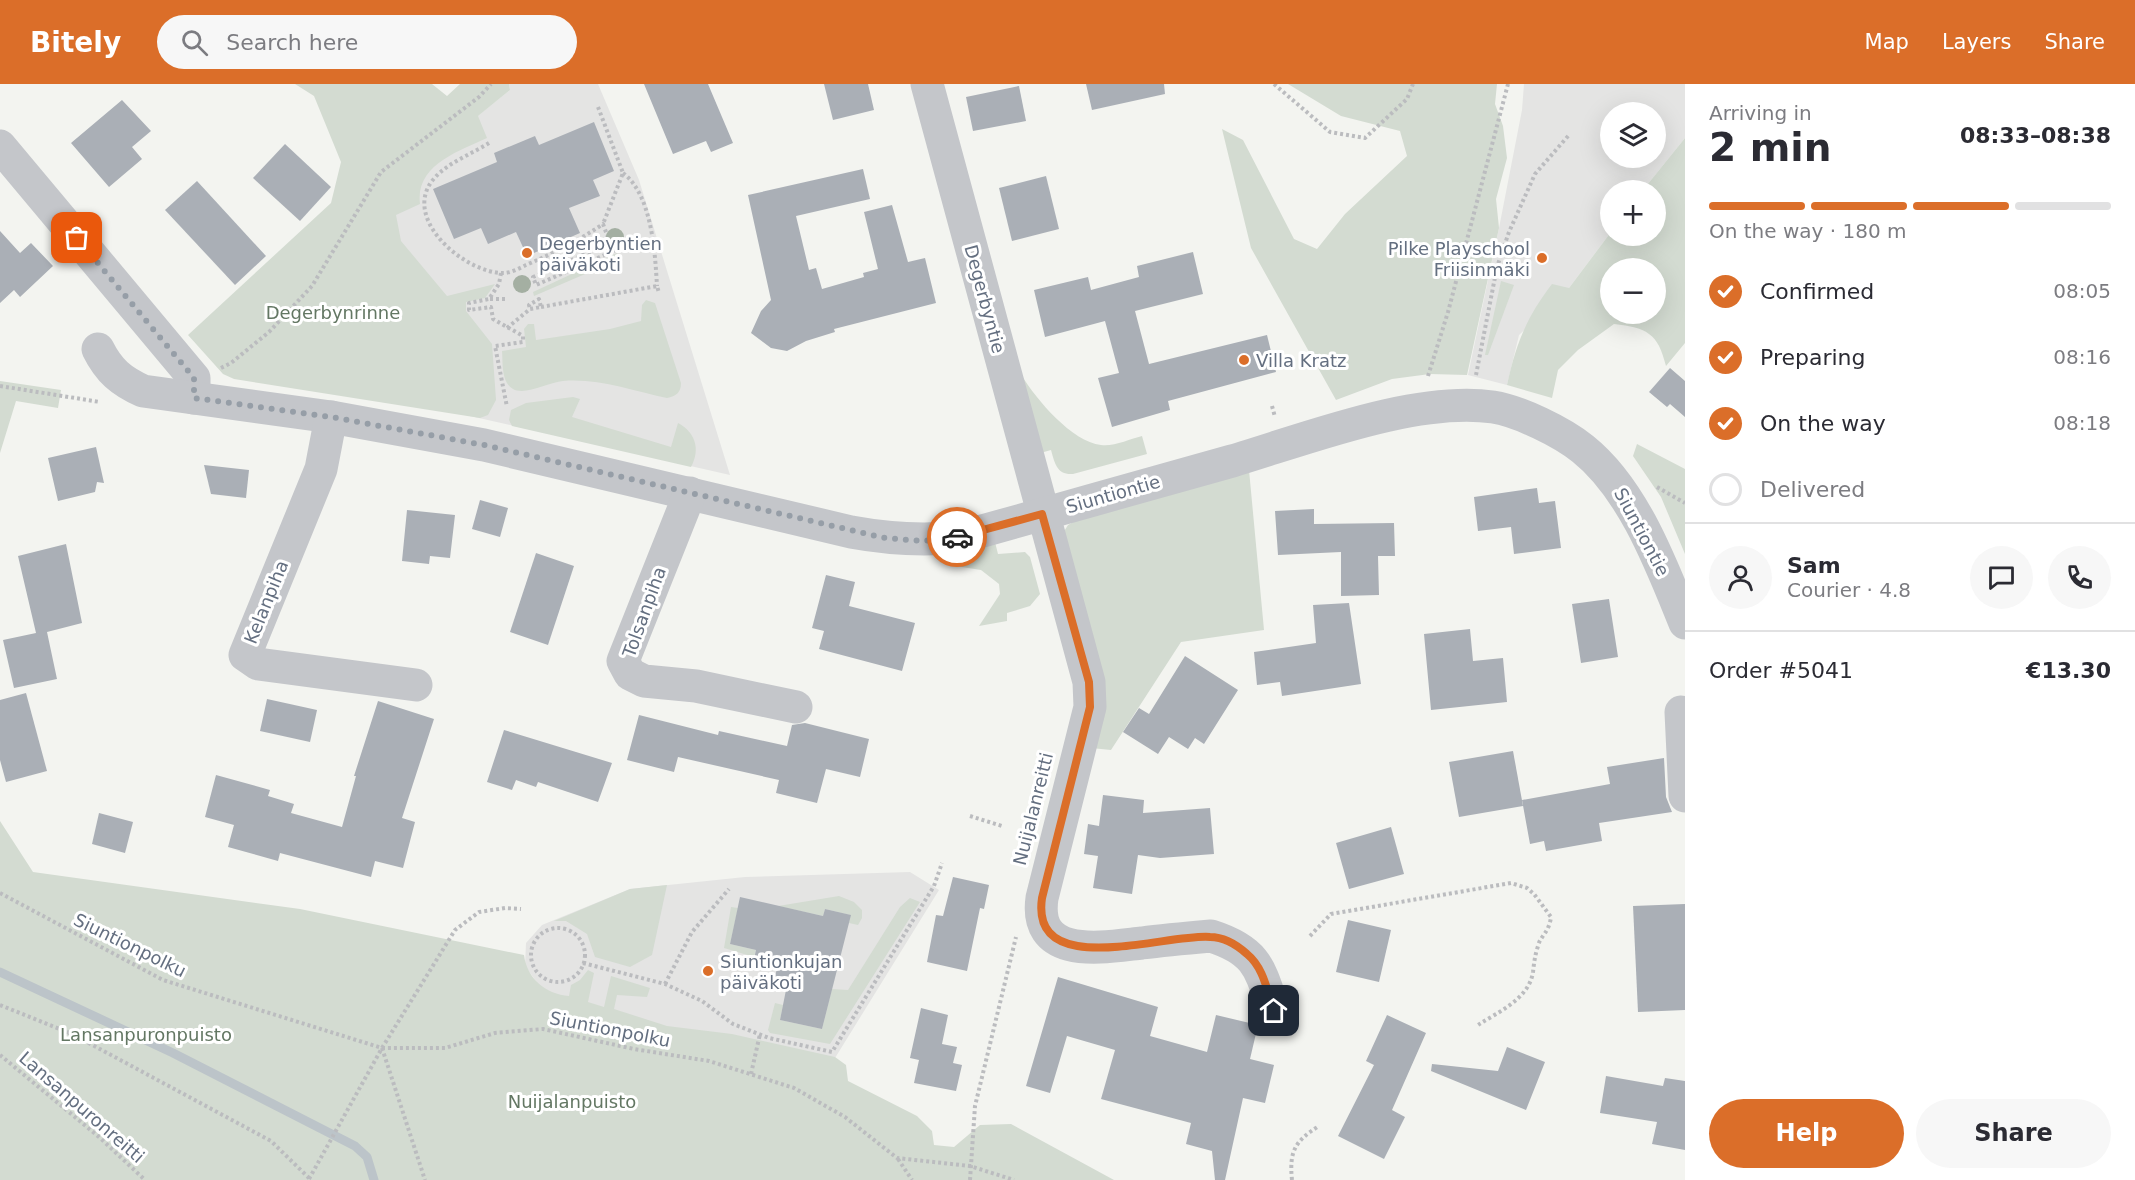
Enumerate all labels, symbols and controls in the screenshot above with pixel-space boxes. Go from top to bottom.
search box [157,15,577,69]
text: Bitely [30,26,121,59]
icon: search [178,26,211,59]
text: Search here [226,30,358,55]
text: Map [1865,30,1909,54]
text: Layers [1942,30,2011,54]
text: Share [2044,30,2105,54]
text: Arriving in [1709,101,1812,125]
map controls [1600,102,1666,324]
button: layers [1600,102,1666,168]
text: 08:33–08:38 [1960,123,2111,148]
text: 2 min [1709,125,1831,170]
button: + [1600,180,1666,246]
pin [51,212,102,263]
text: On the way · 180 m [1709,219,1907,243]
icon: bag [60,221,93,254]
place label: Degerbyntien päiväkoti [539,233,662,275]
place label: Pilke Playschool Friisinmäki [1388,238,1530,280]
street label: Degerbyntie [960,242,1010,356]
marker: Degerbyntien päiväkoti [520,246,534,260]
marker: Pilke Playschool Friisinmäki [1535,251,1549,265]
button: − [1600,258,1666,324]
icon: check [1709,275,1742,308]
text: Confirmed [1760,279,1874,304]
text: 08:05 [2053,279,2111,303]
park label: Degerbynrinne [266,302,400,323]
icon: check [1709,341,1742,374]
text: Preparing [1760,345,1866,370]
text: 08:16 [2053,345,2111,369]
place label: Villa Kratz [1256,350,1346,371]
marker: Villa Kratz [1237,353,1251,367]
icon: check [1709,407,1742,440]
text: On the way [1760,411,1886,436]
text: 08:18 [2053,411,2111,435]
street label: Siuntiontie [1064,471,1162,517]
text: Delivered [1760,477,1865,502]
street label: Siuntiontie [1610,484,1674,580]
courier [927,507,987,567]
icon: car [941,521,974,554]
button: person [1709,546,1772,609]
button: chat [1970,546,2033,609]
button: phone [2048,546,2111,609]
text: Sam [1787,553,1841,578]
street label: Kelanpiha [240,557,292,647]
street label: Tolsanpiha [618,564,670,661]
text: Courier · 4.8 [1787,578,1911,602]
text: Order #5041 [1709,658,1853,683]
text: €13.30 [2026,658,2111,683]
street label: Nuijalanreitti [1009,750,1057,868]
street label: Siuntionpolku [70,909,190,981]
place label: Siuntionkujan päiväkoti [720,951,842,993]
marker: Siuntionkujan päiväkoti [701,964,715,978]
pin [1248,985,1299,1036]
icon: home [1257,994,1290,1027]
street label: Siuntionpolku [548,1007,672,1051]
park label: Lansanpuronpuisto [60,1024,232,1045]
street label: Lansanpuronreitti [15,1047,149,1167]
park label: Nuijalanpuisto [508,1091,636,1112]
button: Help [1709,1099,1904,1168]
button: Share [1916,1099,2111,1168]

